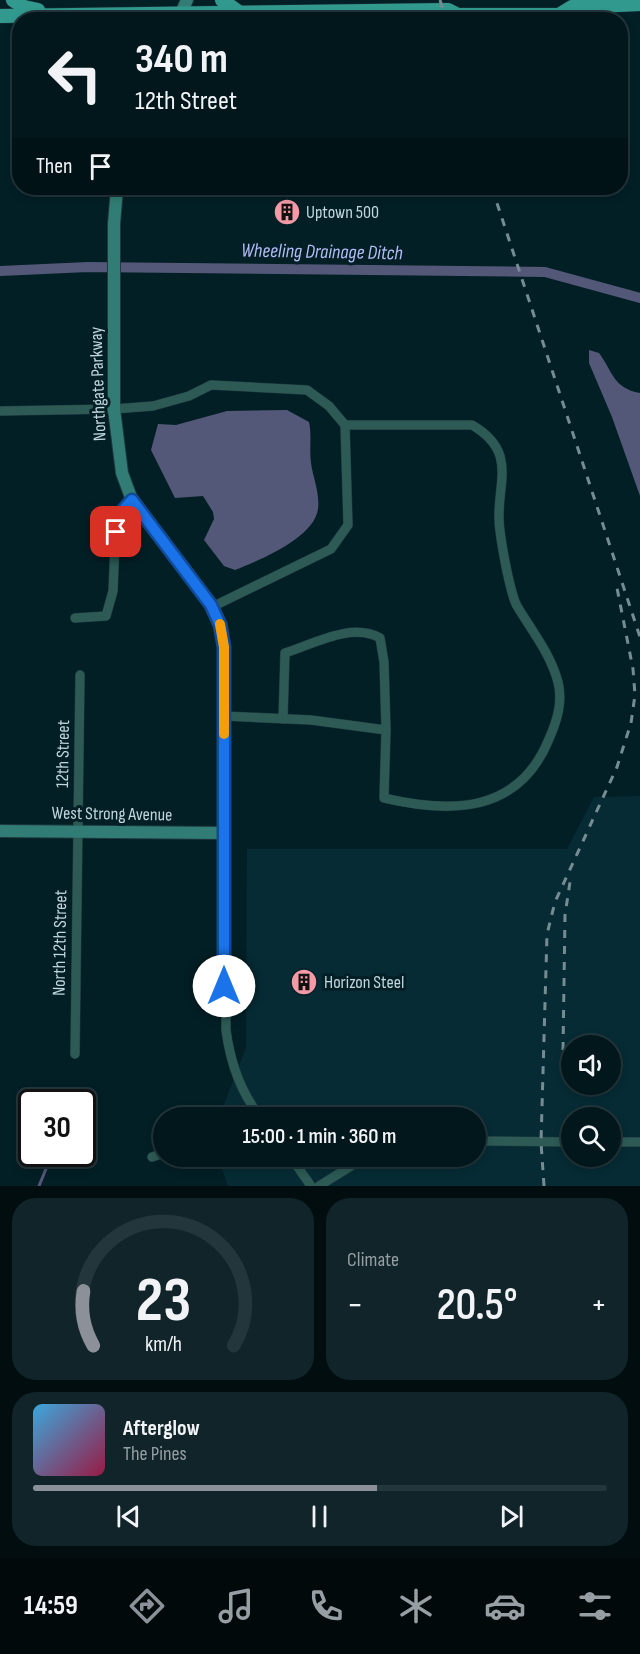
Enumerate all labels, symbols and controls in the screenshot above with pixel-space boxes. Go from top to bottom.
text: 340 m [135,34,228,85]
icon: left [36,36,114,114]
text: 12th Street [135,85,237,117]
icon: arrive [84,150,117,183]
text: Then [36,153,72,180]
building icon: Uptown 500 [272,197,302,227]
place label: Uptown 500 [306,202,379,223]
water label: Wheeling Drainage Ditch [241,239,403,265]
street label: Northgate Parkway [86,326,110,442]
pin [90,506,141,557]
icon: arrive [99,515,132,548]
street label: 12th Street [52,719,74,788]
street label: West Strong Avenue [51,802,173,826]
street label: North 12th Street [49,889,71,996]
position arrow [192,954,256,1018]
building icon: Horizon Steel [289,967,319,997]
place label: Horizon Steel [324,972,404,993]
map controls [561,1035,621,1167]
button: sound [561,1035,621,1095]
speed limit sign: 30 [18,1089,96,1167]
button: search [561,1107,621,1167]
text: 15:00 · 1 min · 360 m [243,1123,396,1150]
text: Climate [347,1248,399,1272]
text: 23 [135,1264,191,1339]
text: 20.5° [436,1278,518,1333]
text: − [347,1285,363,1325]
text: + [591,1285,607,1325]
text: km/h [144,1332,182,1357]
text: Afterglow [123,1415,200,1442]
text: The Pines [123,1442,187,1466]
icon: previous [112,1500,145,1533]
icon: pause [303,1500,336,1533]
icon: next [495,1500,528,1533]
icon: directions [126,1585,168,1627]
icon: music [215,1585,257,1627]
icon: phone [305,1585,347,1627]
icon: climate [395,1585,437,1627]
icon: car [484,1585,526,1627]
icon: filters [574,1585,616,1627]
text: 14:59 [24,1590,78,1622]

